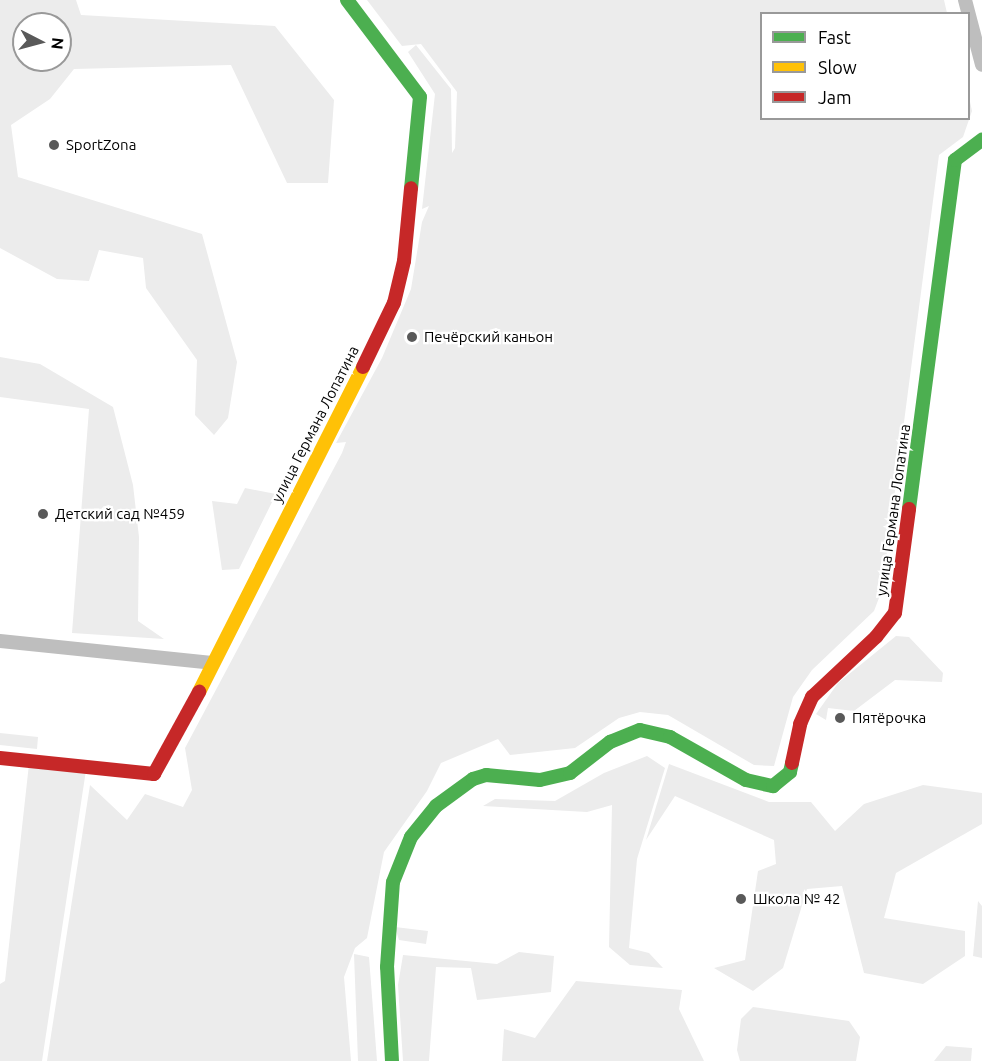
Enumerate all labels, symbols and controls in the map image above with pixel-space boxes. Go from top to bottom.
north arrow [12,12,72,72]
legend [760,12,970,120]
text: Fast [818,27,851,47]
text: N [48,37,67,51]
text: Slow [818,57,857,77]
text: Jam [818,87,852,107]
place label: SportZona [66,136,136,154]
marker: SportZona [47,138,61,152]
place label: Печёрский каньон [424,328,553,346]
marker: Печёрский каньон [405,330,419,344]
street label: улица Германа Лопатина [268,343,362,505]
street label: улица Германа Лопатина [872,423,914,597]
place label: Детский сад №459 [55,505,185,523]
marker: Детский сад №459 [36,507,50,521]
place label: Пятёрочка [852,709,926,727]
marker: Пятёрочка [833,711,847,725]
place label: Школа № 42 [753,890,841,908]
marker: Школа № 42 [734,892,748,906]

